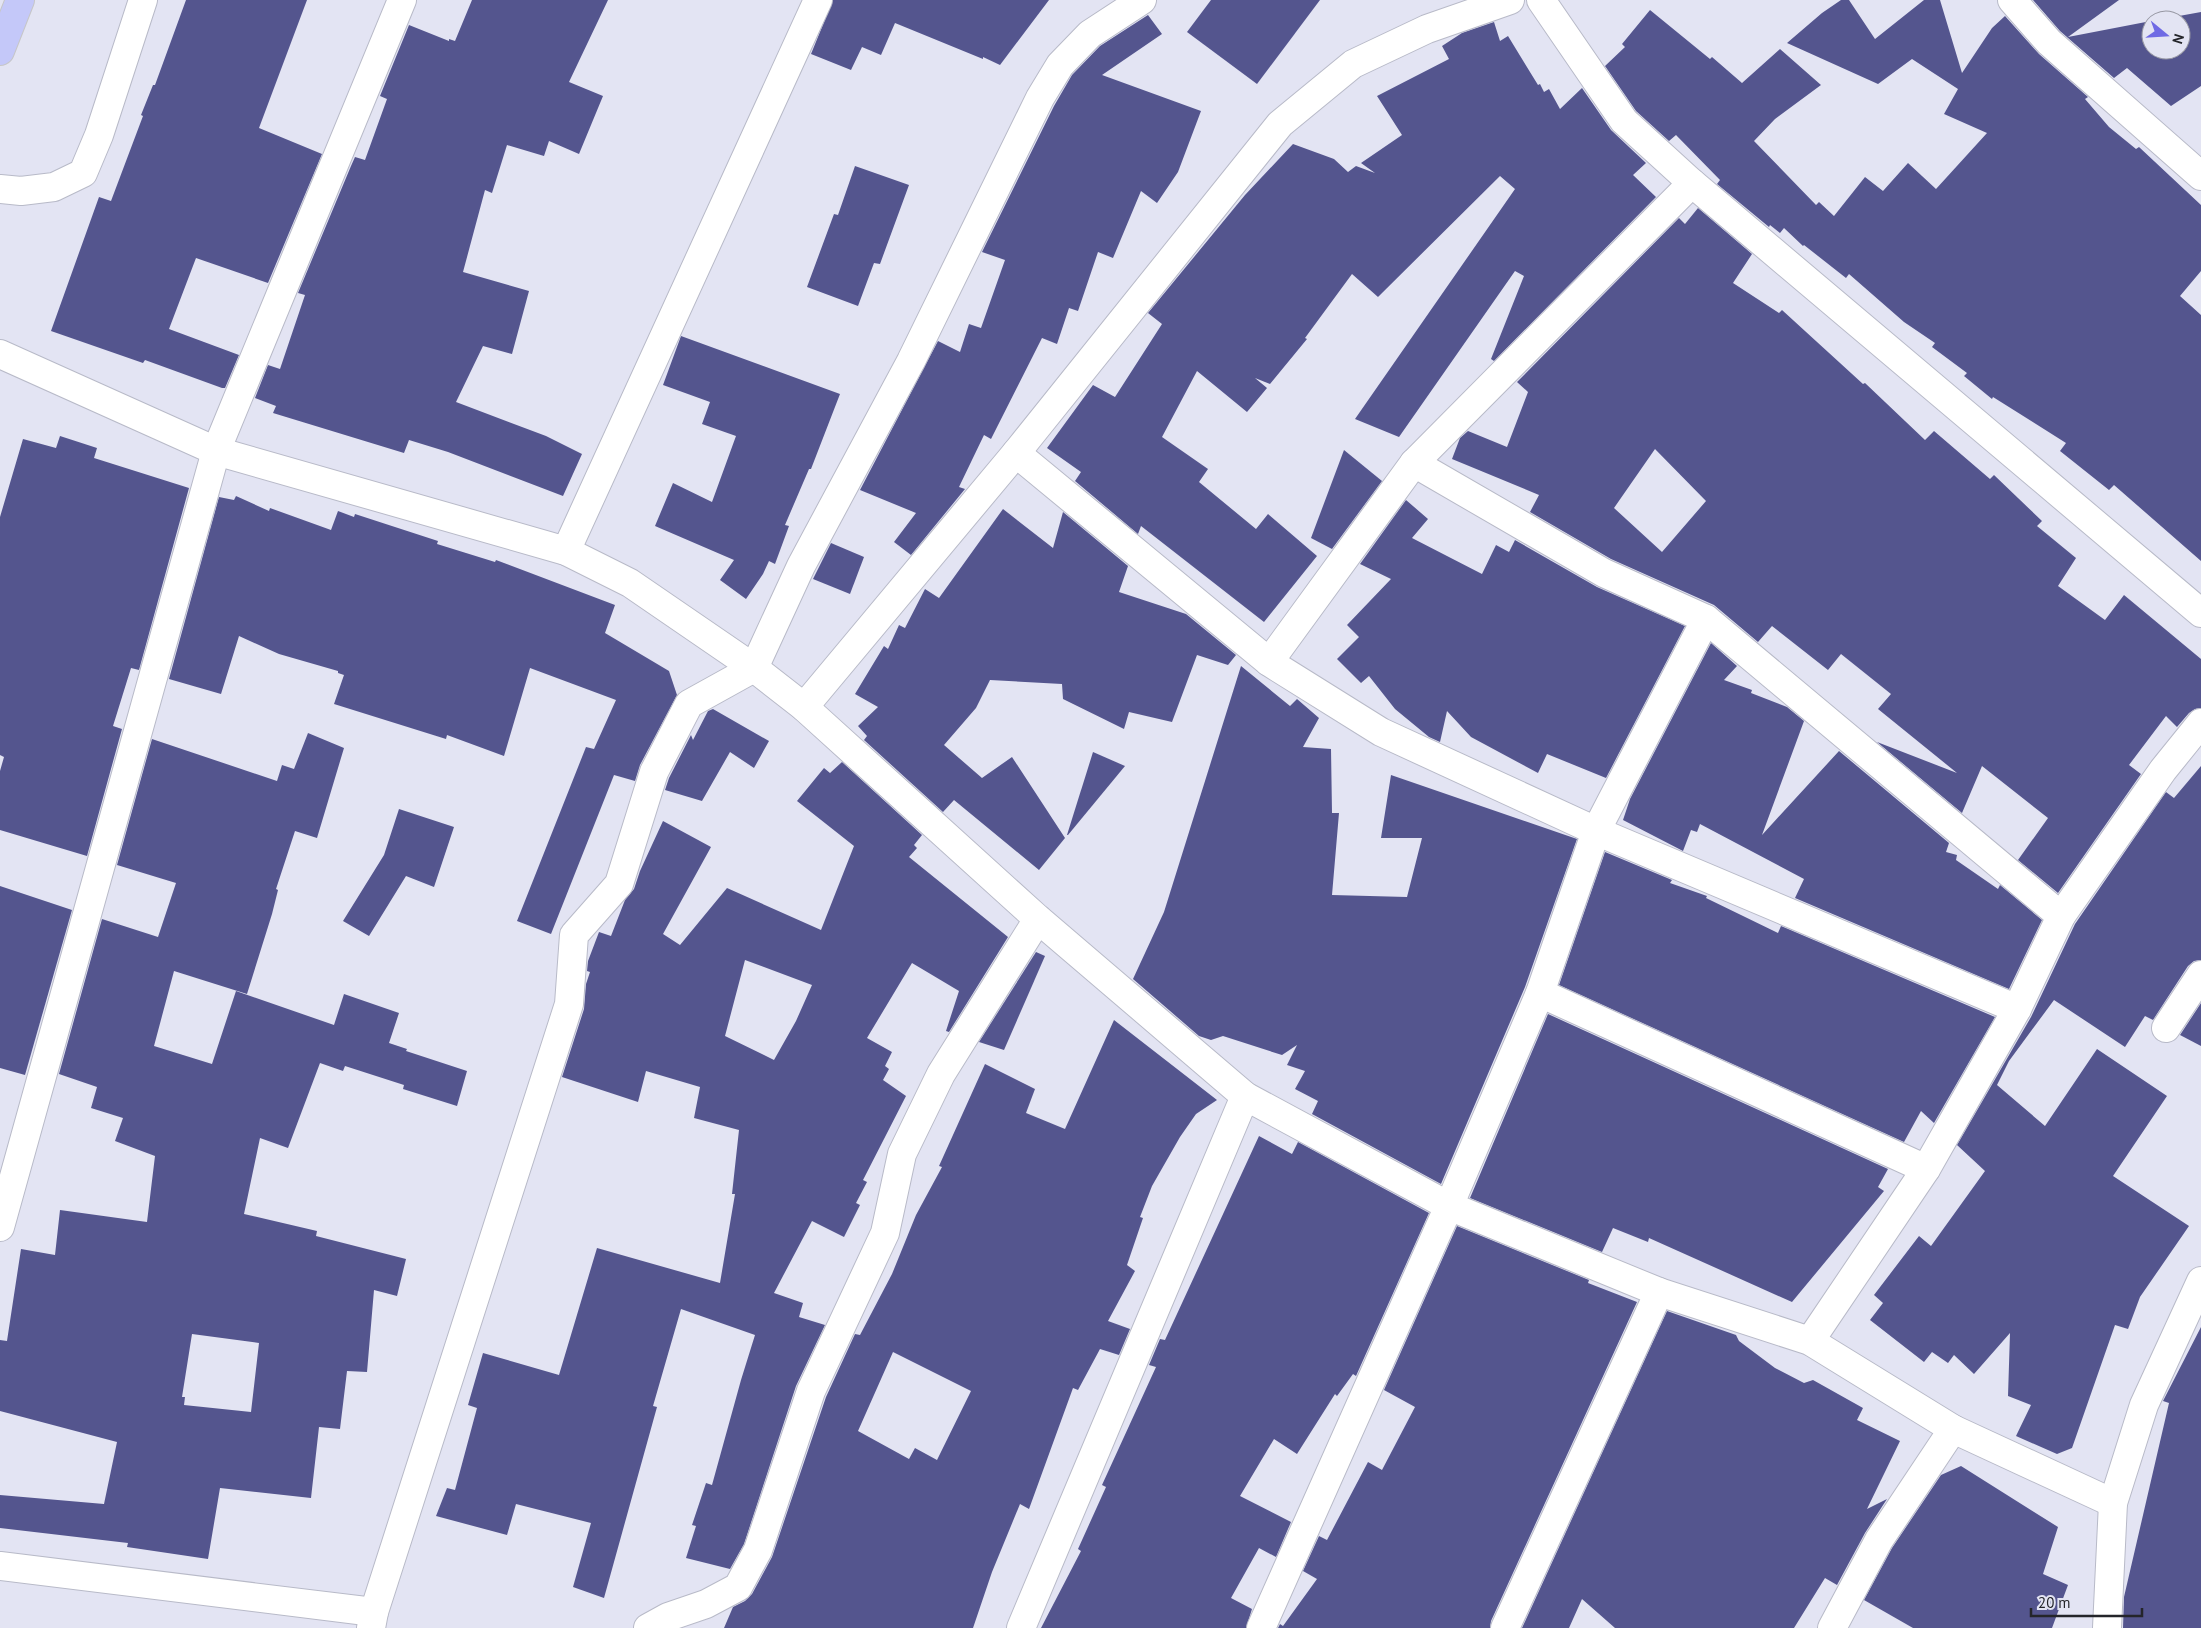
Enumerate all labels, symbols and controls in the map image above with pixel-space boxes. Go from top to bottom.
north arrow [2141,10,2191,60]
text: N [2168,32,2188,46]
scale bar [2031,1586,2142,1618]
text: 20 m [2038,1593,2071,1612]

